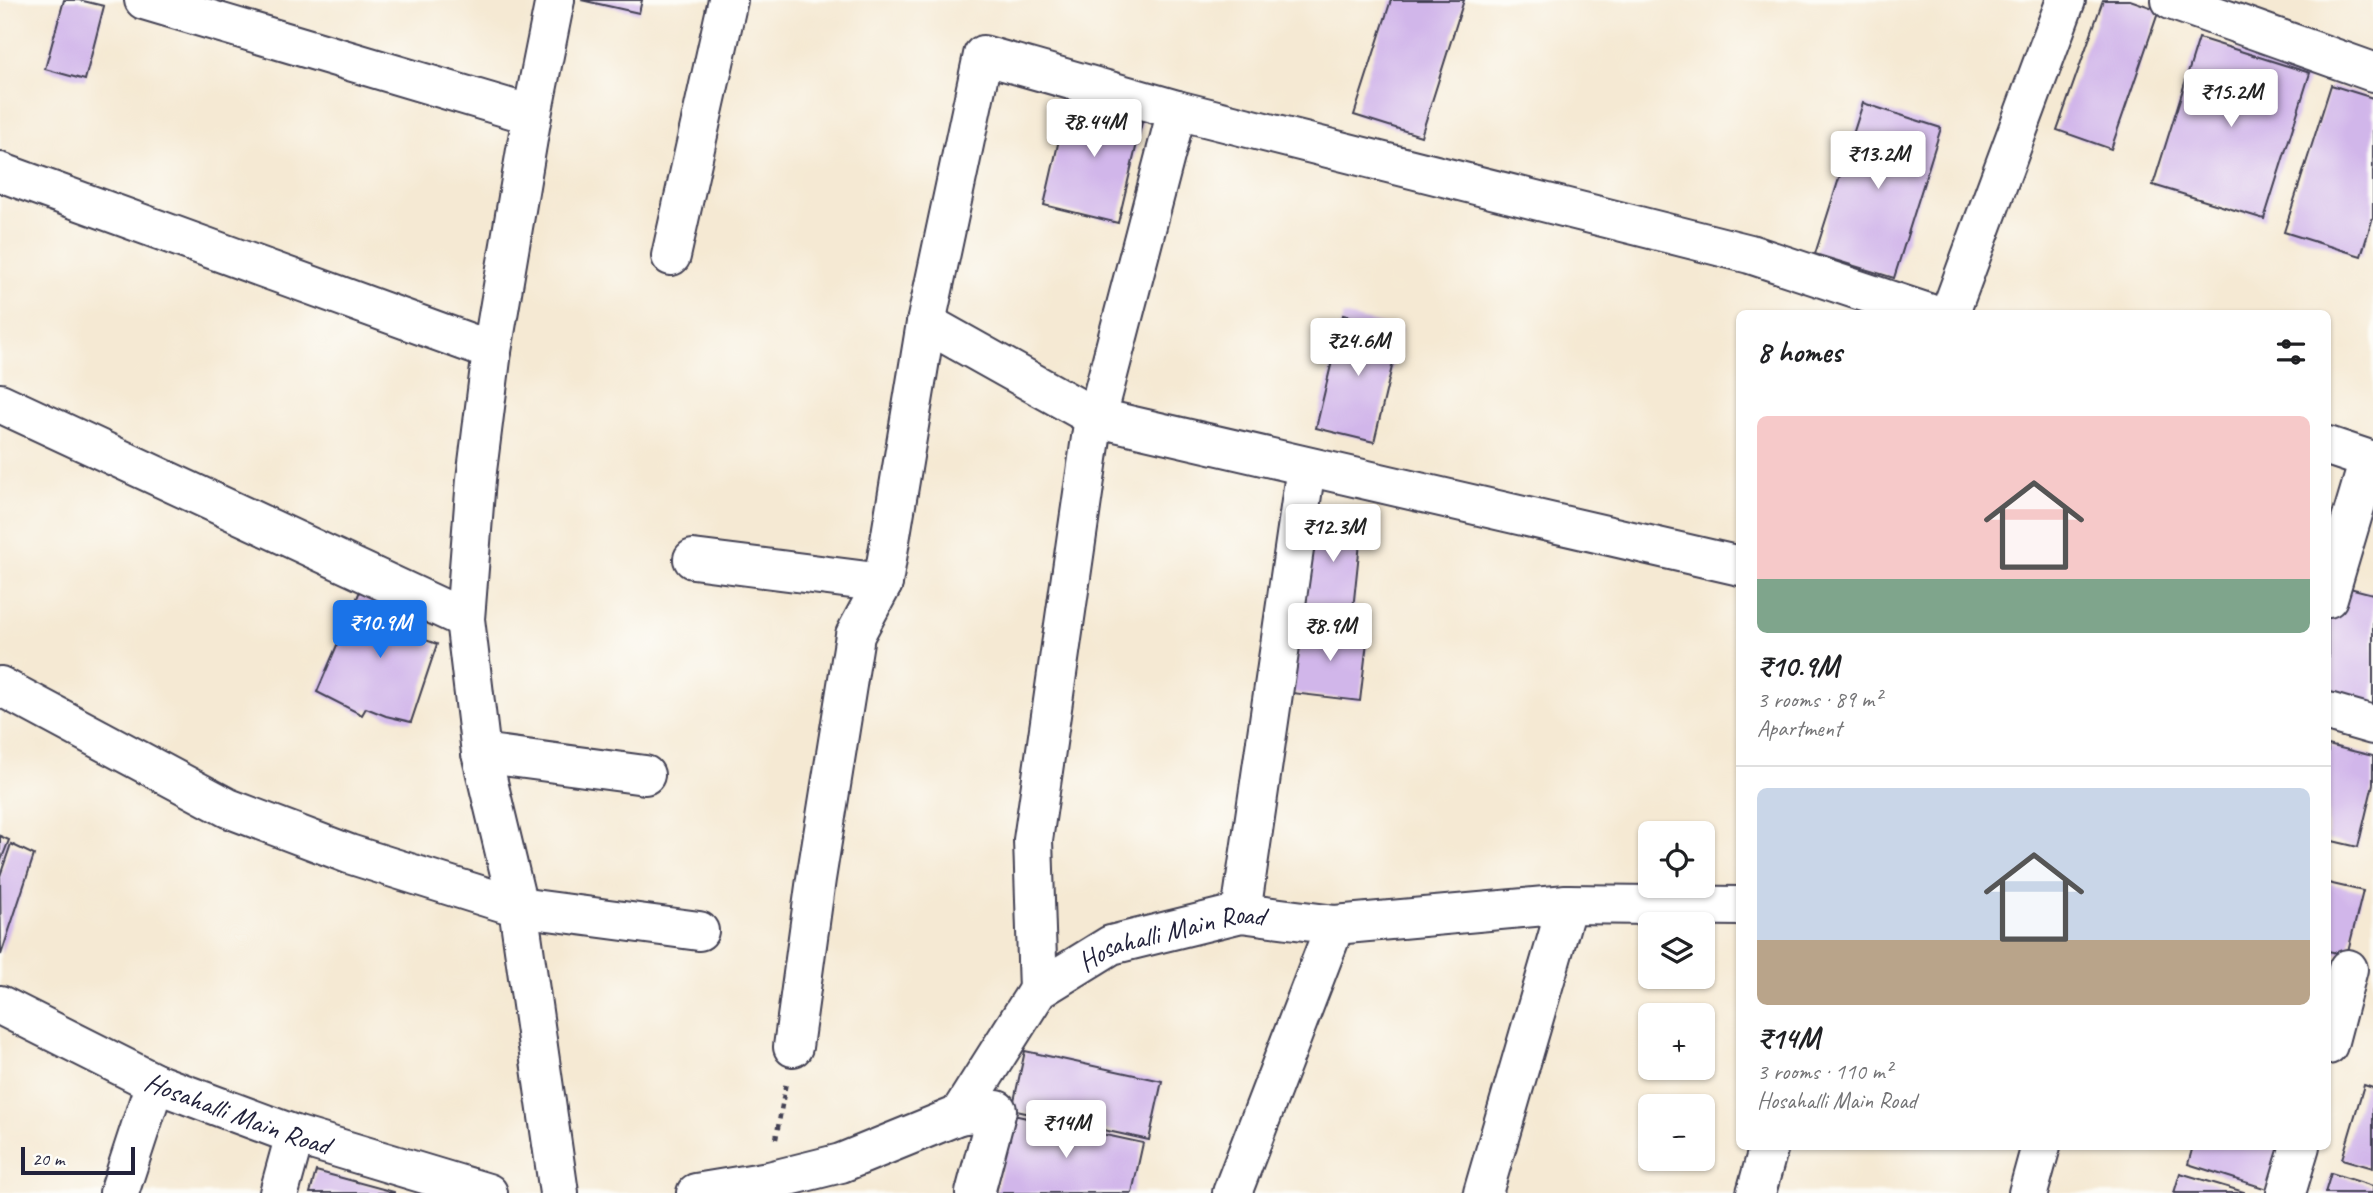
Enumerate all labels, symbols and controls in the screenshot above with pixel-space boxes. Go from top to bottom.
pin: ₹15.2M [2174,69,2288,129]
text: ₹15.2M [2200,77,2262,106]
pin: ₹8.44M [1037,100,1151,159]
text: ₹8.44M [1063,107,1125,136]
pin: ₹13.2M [1821,132,1935,191]
text: ₹13.2M [1847,139,1909,168]
pin: ₹24.6M [1301,318,1415,378]
text: ₹24.6M [1326,326,1390,355]
text: 8 homes [1757,333,1842,371]
icon: filters [2272,333,2310,371]
icon: home [1971,462,2097,588]
pin: ₹12.3M [1276,504,1390,564]
text: ₹12.3M [1302,512,1364,541]
pin: ₹10.9M [323,600,437,660]
pin: ₹8.9M [1281,604,1379,663]
text: ₹10.9M [349,608,411,637]
text: ₹8.9M [1304,611,1356,640]
text: ₹10.9M [1757,647,1838,685]
text: 3 rooms · 89 m² [1757,685,1881,714]
text: Apartment [1757,714,1842,743]
map controls [1638,821,1715,1171]
button: locate [1638,821,1715,898]
icon: home [1971,834,2097,960]
street label: Hosahalli Main Road [1071,895,1271,979]
button: layers [1638,912,1715,989]
button: + [1638,1003,1715,1080]
text: ₹14M [1757,1019,1819,1057]
text: 3 rooms · 110 m² [1757,1057,1892,1086]
street label: Hosahalli Main Road [139,1063,339,1163]
text: Hosahalli Main Road [1757,1086,1916,1115]
button: − [1638,1094,1715,1171]
pin: ₹14M [1025,1100,1107,1160]
text: ₹14M [1042,1108,1090,1137]
scale bar [21,1144,135,1176]
text: 20 m [32,1147,64,1171]

